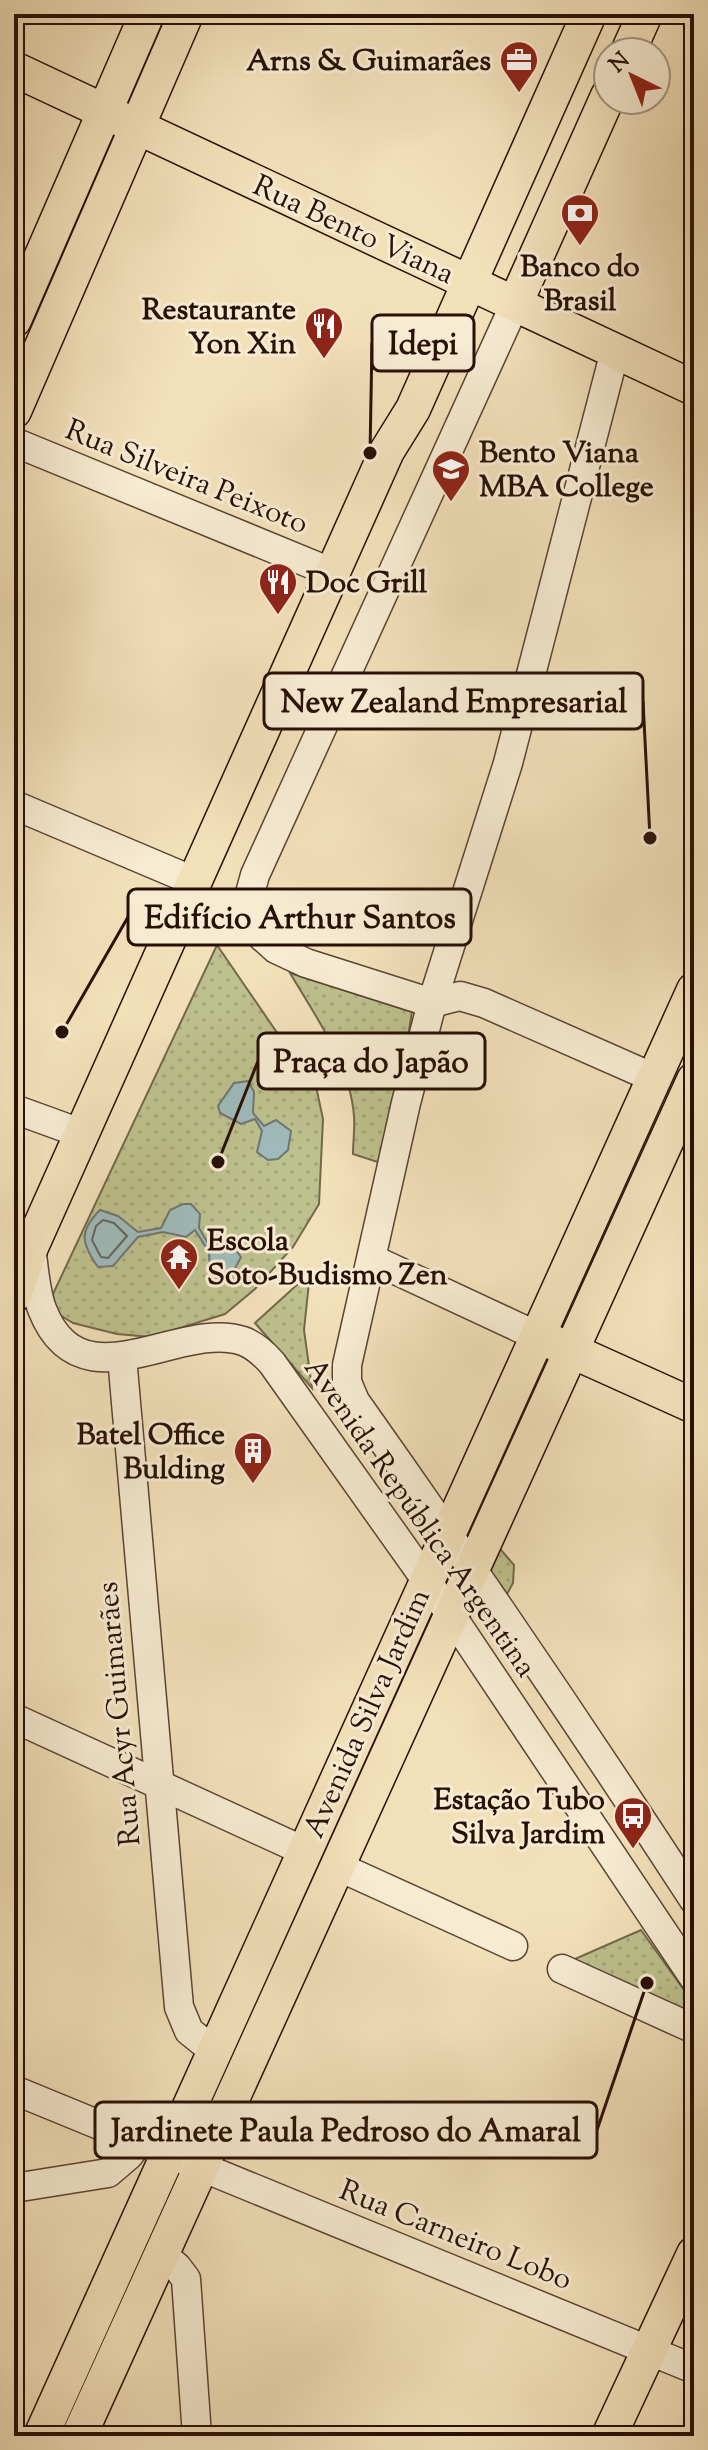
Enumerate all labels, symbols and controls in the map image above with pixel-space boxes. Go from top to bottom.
north arrow [592,36,672,116]
office icon: Arns & Guimarães [498,39,540,94]
place label: Arns & Guimarães [246,41,491,84]
text: N [603,46,638,81]
street label: Rua Bento Viana [245,166,461,297]
bank icon: Banco do Brasil [559,192,601,247]
place label: Banco do Brasil [520,247,640,324]
place label: Restaurante Yon Xin [142,290,296,367]
restaurant icon: Restaurante Yon Xin [303,305,345,360]
callout: Idepi [372,315,474,371]
text: Idepi [388,323,458,369]
street label: Rua Silveira Peixoto [58,410,314,547]
place label: Bento Viana MBA College [479,433,654,510]
school or university icon: Bento Viana MBA College [430,448,472,503]
restaurant icon: Doc Grill [257,561,299,616]
place label: Doc Grill [306,563,428,606]
callout: New Zealand Empresarial [264,673,643,729]
text: New Zealand Empresarial [281,681,628,727]
callout: Edifício Arthur Santos [128,889,471,945]
text: Edifício Arthur Santos [144,897,456,943]
callout: Praça do Japão [258,1033,485,1089]
text: Praça do Japão [273,1041,469,1087]
place label: Escola Soto-Budismo Zen [207,1221,448,1298]
temple icon: Escola Soto-Budismo Zen [158,1236,200,1291]
street label: Avenida República Argentina [292,1350,546,1687]
place label: Batel Office Bulding [76,1415,225,1492]
building icon: Batel Office Bulding [232,1430,274,1485]
street label: Rua Acyr Guimarães [88,1580,153,1848]
street label: Avenida Silva Jardim [294,1582,443,1846]
place label: Estação Tubo Silva Jardim [433,1780,605,1857]
bus stop icon: Estação Tubo Silva Jardim [612,1795,654,1850]
callout: Jardinete Paula Pedroso do Amaral [95,2102,597,2158]
text: Jardinete Paula Pedroso do Amaral [109,2110,581,2156]
street label: Rua Carneiro Lobo [332,2170,578,2303]

